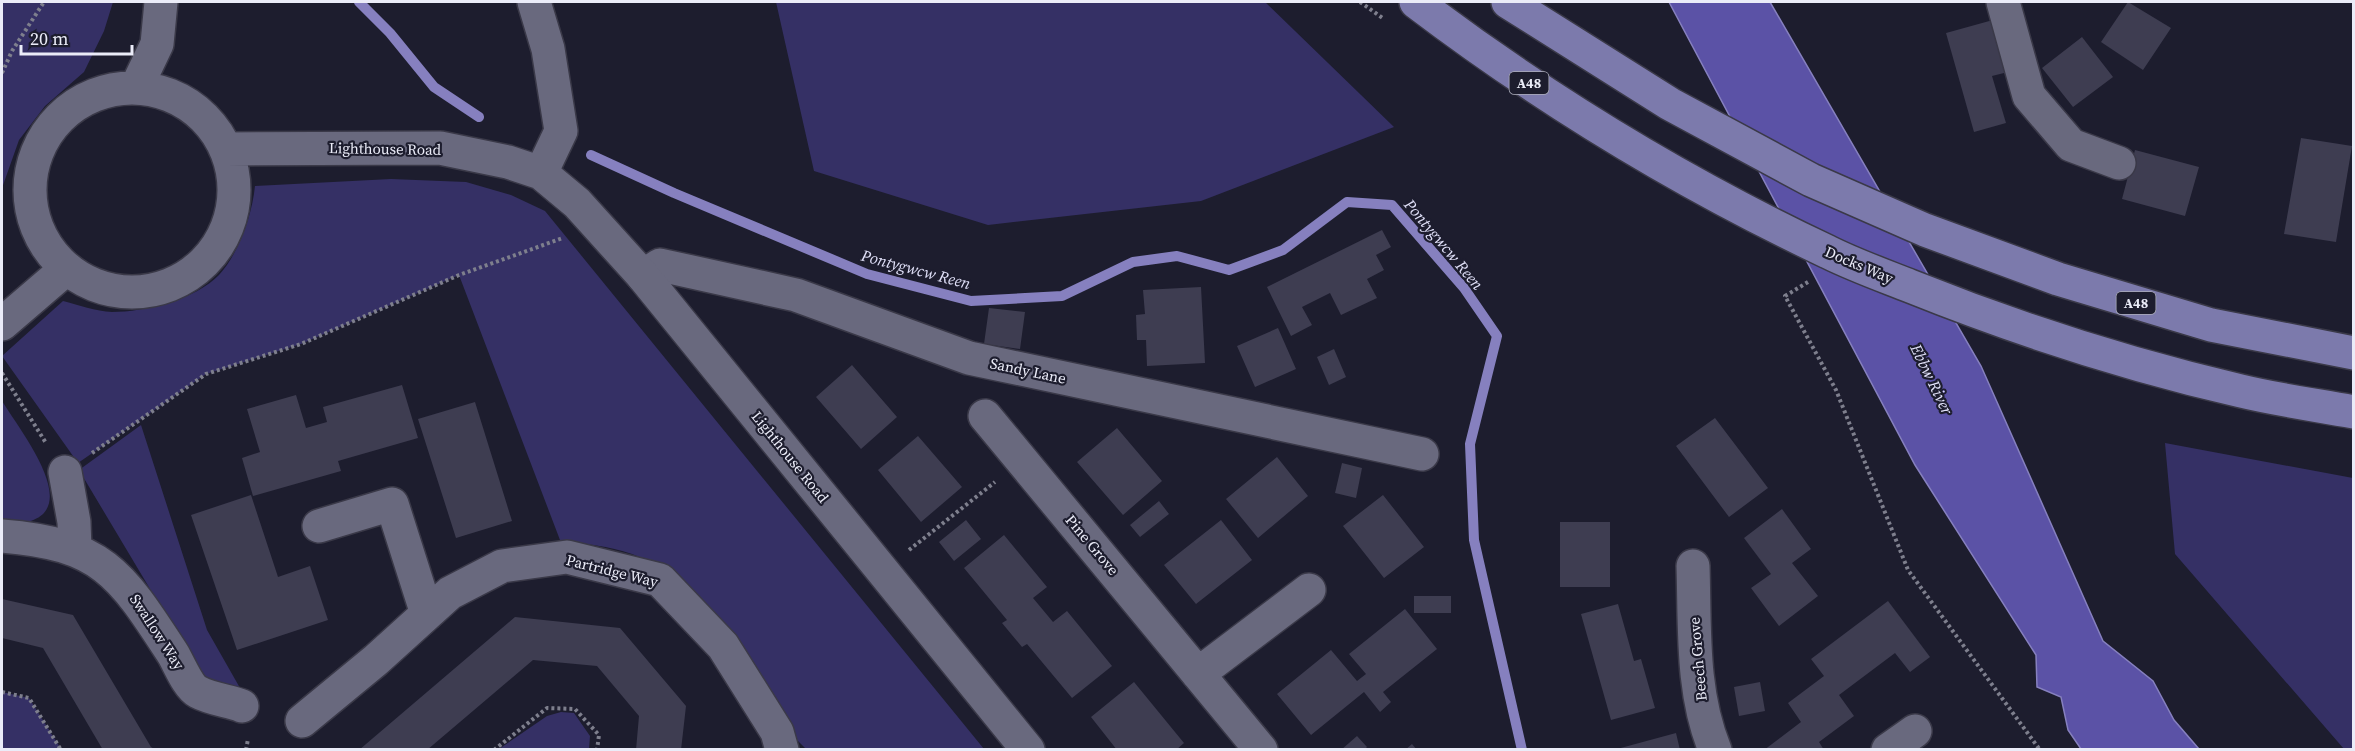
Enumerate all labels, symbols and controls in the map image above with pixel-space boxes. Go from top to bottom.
scale bar [21,18,132,56]
text: 20 m [30,26,68,51]
road number: A48 [1510,72,1549,94]
street label: Lighthouse Road [329,137,442,160]
water label: Pontygwcw Reen [1399,193,1488,294]
street label: Docks Way [1822,241,1897,288]
water label: Pontygwcw Reen [858,244,973,294]
road number: A48 [2116,292,2156,314]
water label: Ebbw River [1905,339,1959,418]
street label: Sandy Lane [988,352,1068,389]
street label: Lighthouse Road [747,406,834,507]
street label: Pine Grove [1061,510,1124,580]
street label: Partridge Way [564,549,661,592]
street label: Swallow Way [125,590,190,674]
street label: Beech Grove [1683,616,1712,702]

